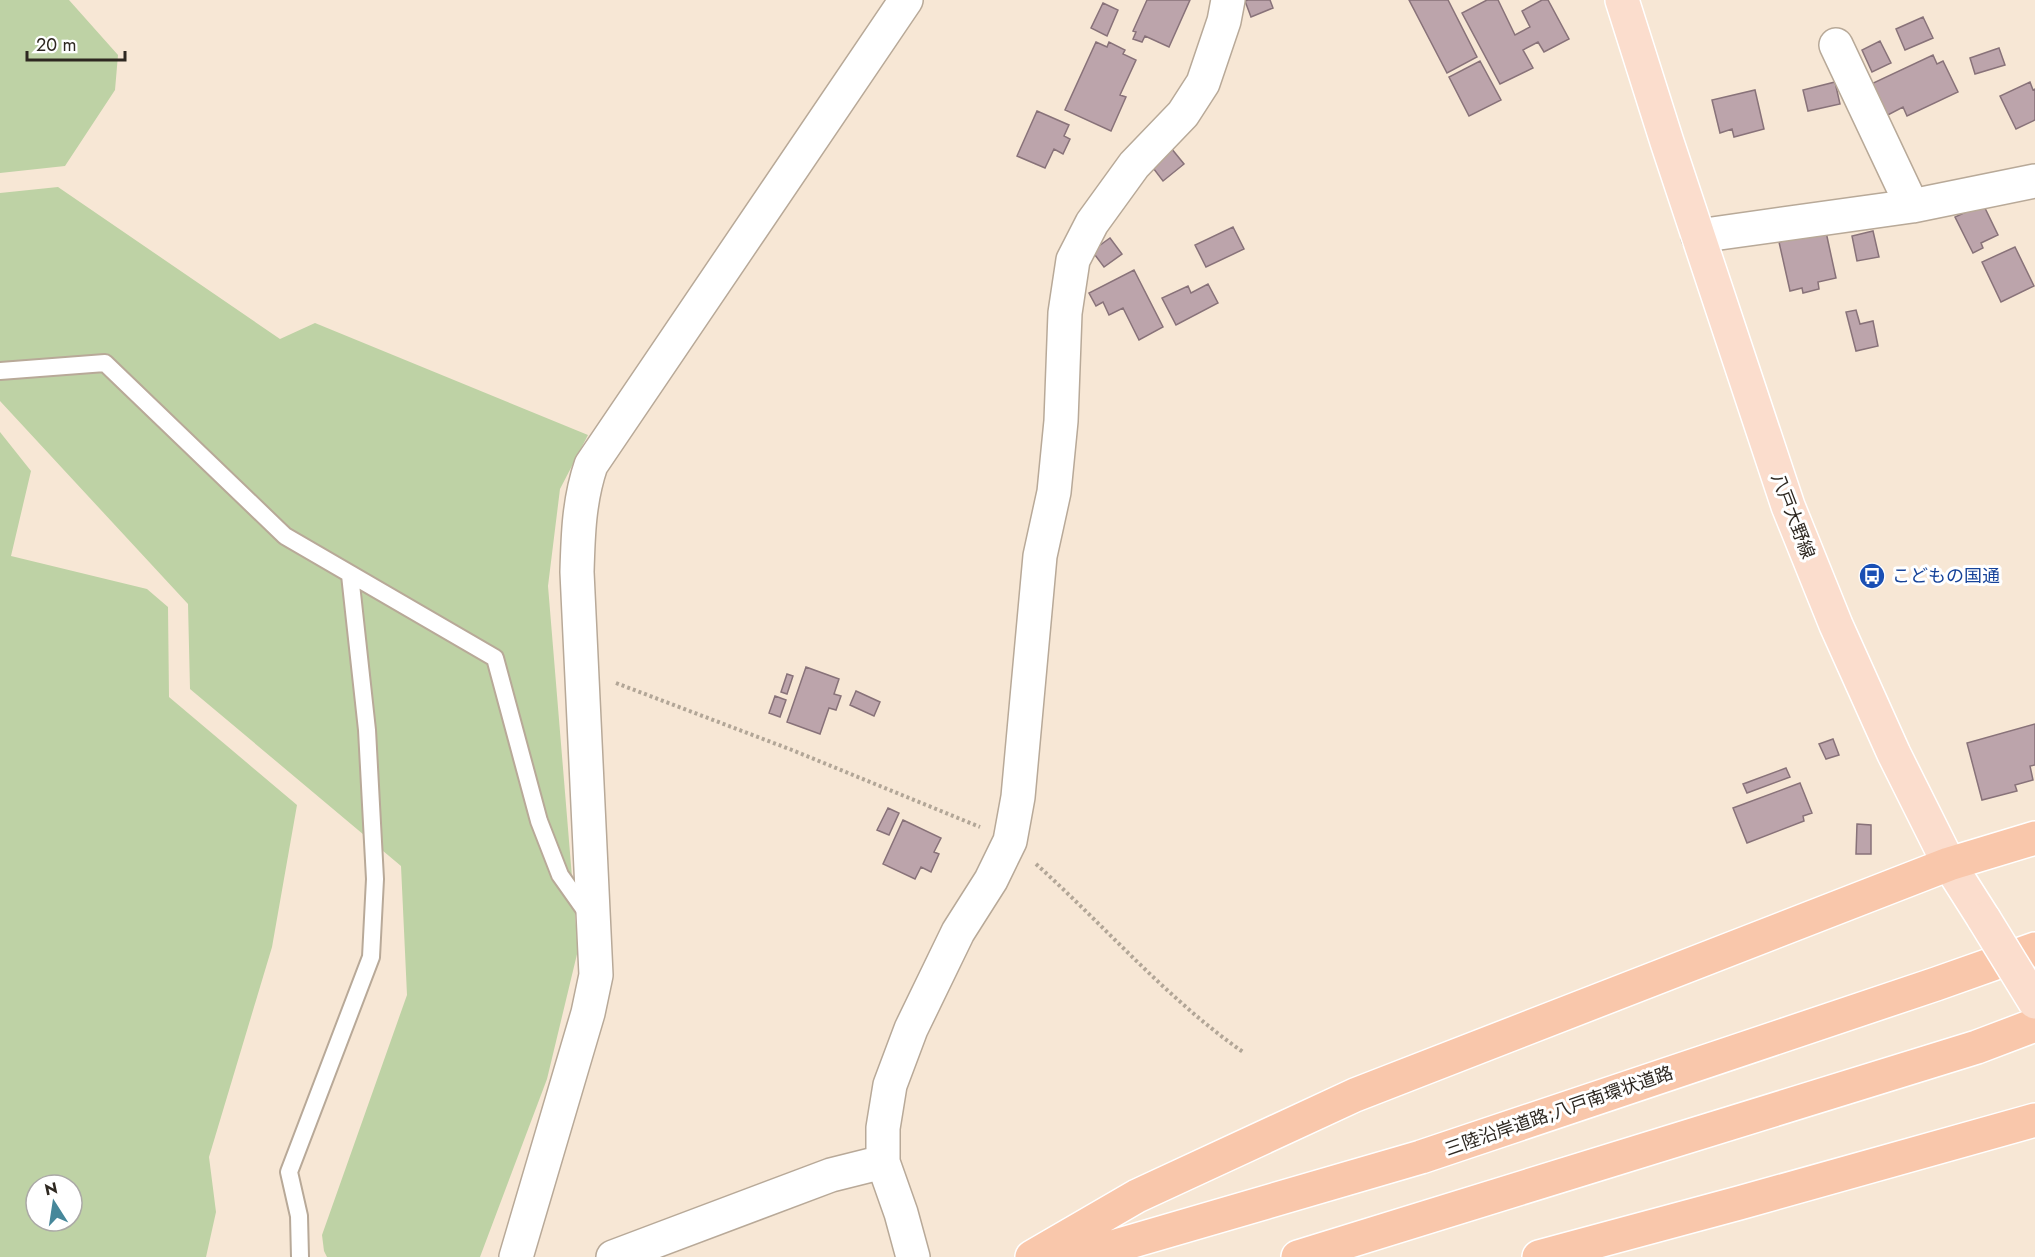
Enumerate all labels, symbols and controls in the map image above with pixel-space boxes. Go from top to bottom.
scale bar [27,24,124,62]
text: 20 m [36,32,76,58]
street label: 八戸大野線 [1765,469,1821,563]
bus stop icon: こどもの国通 [1857,561,1887,591]
place label: こどもの国通 [1892,563,2000,589]
street label: 三陸沿岸道路;八戸南環状道路 [1441,1060,1677,1162]
north arrow [24,1173,84,1233]
text: N [42,1176,60,1201]

